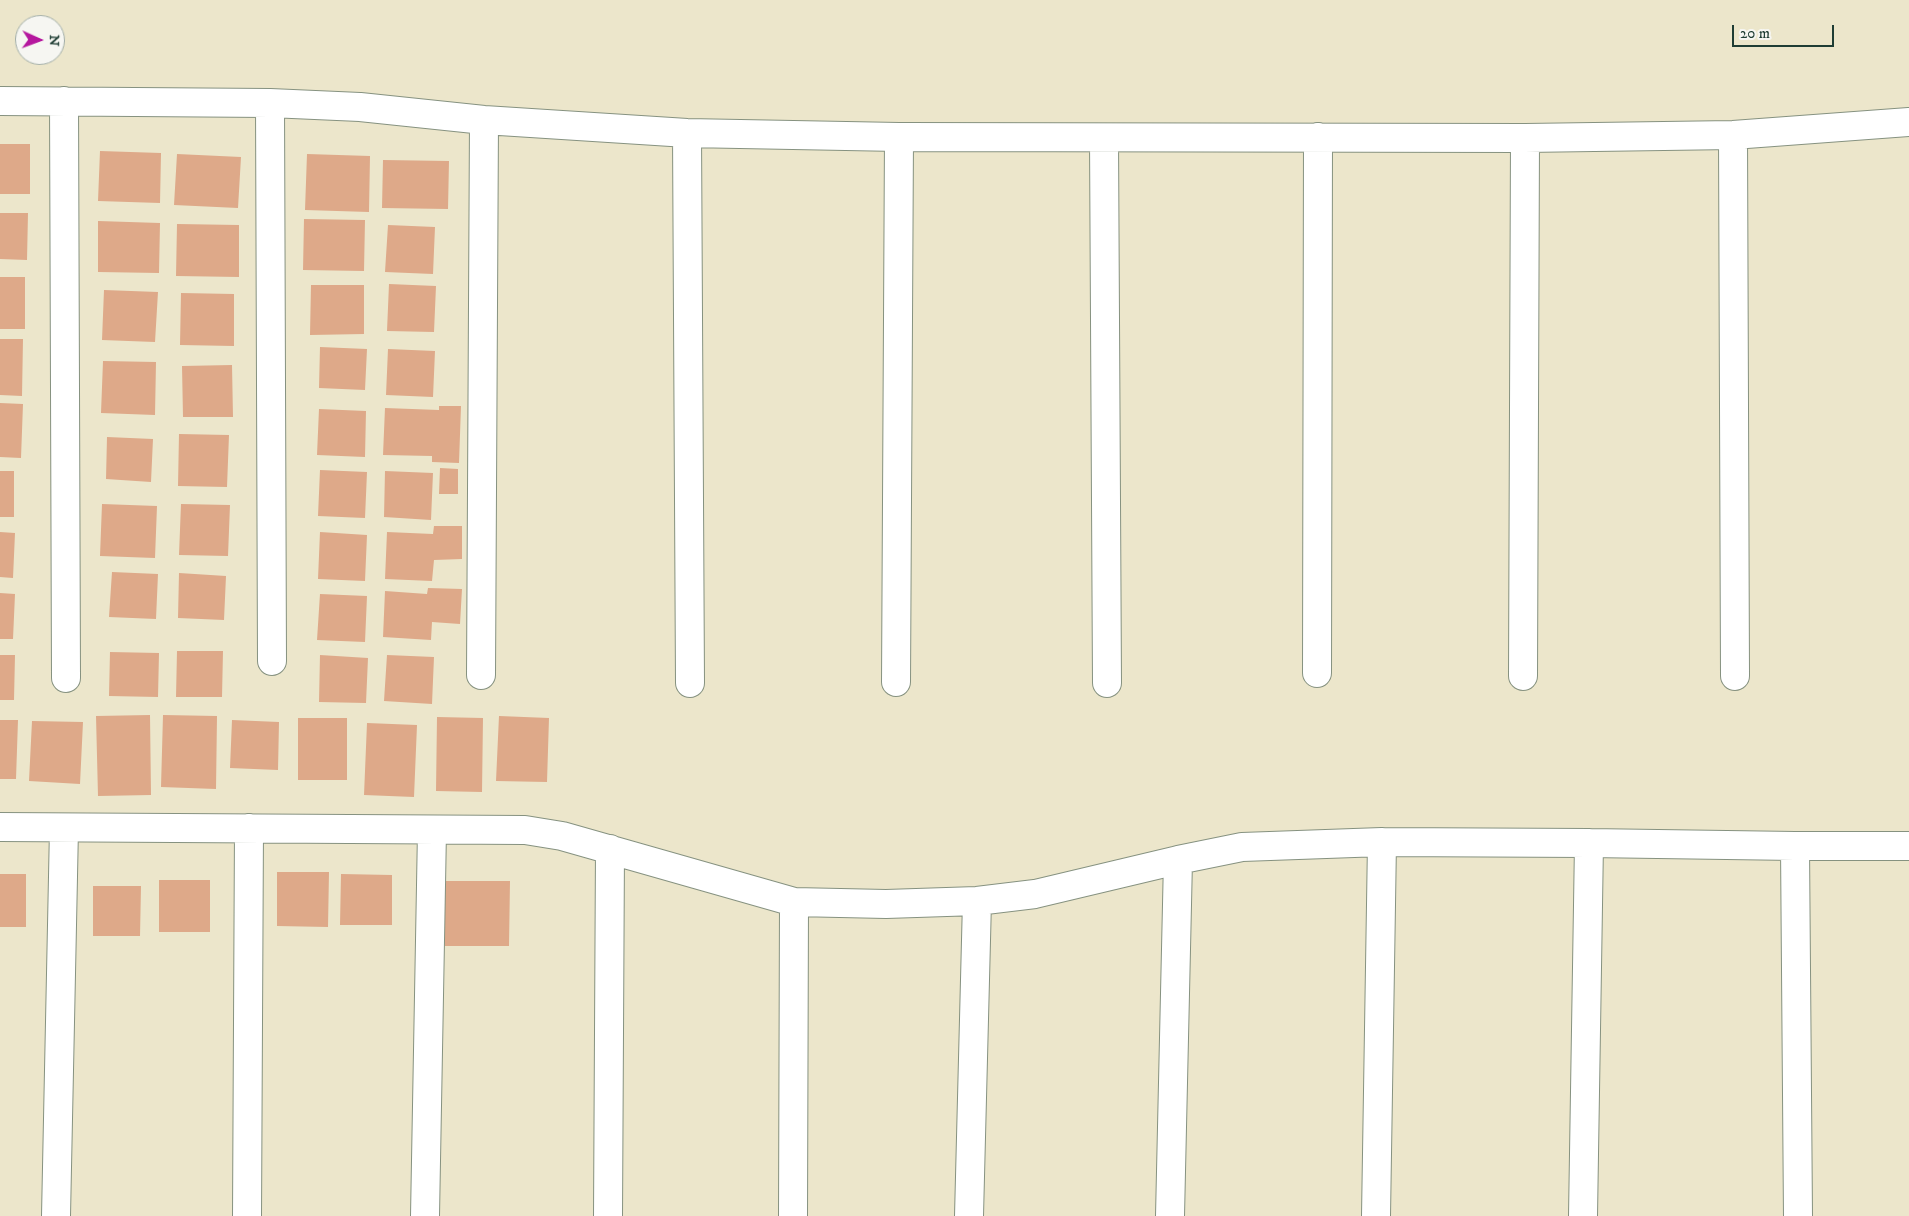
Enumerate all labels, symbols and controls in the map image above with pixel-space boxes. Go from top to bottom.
north arrow [15,15,65,65]
scale bar [1734,15,1836,47]
text: 20 m [1740,24,1770,43]
text: N [45,34,63,47]

